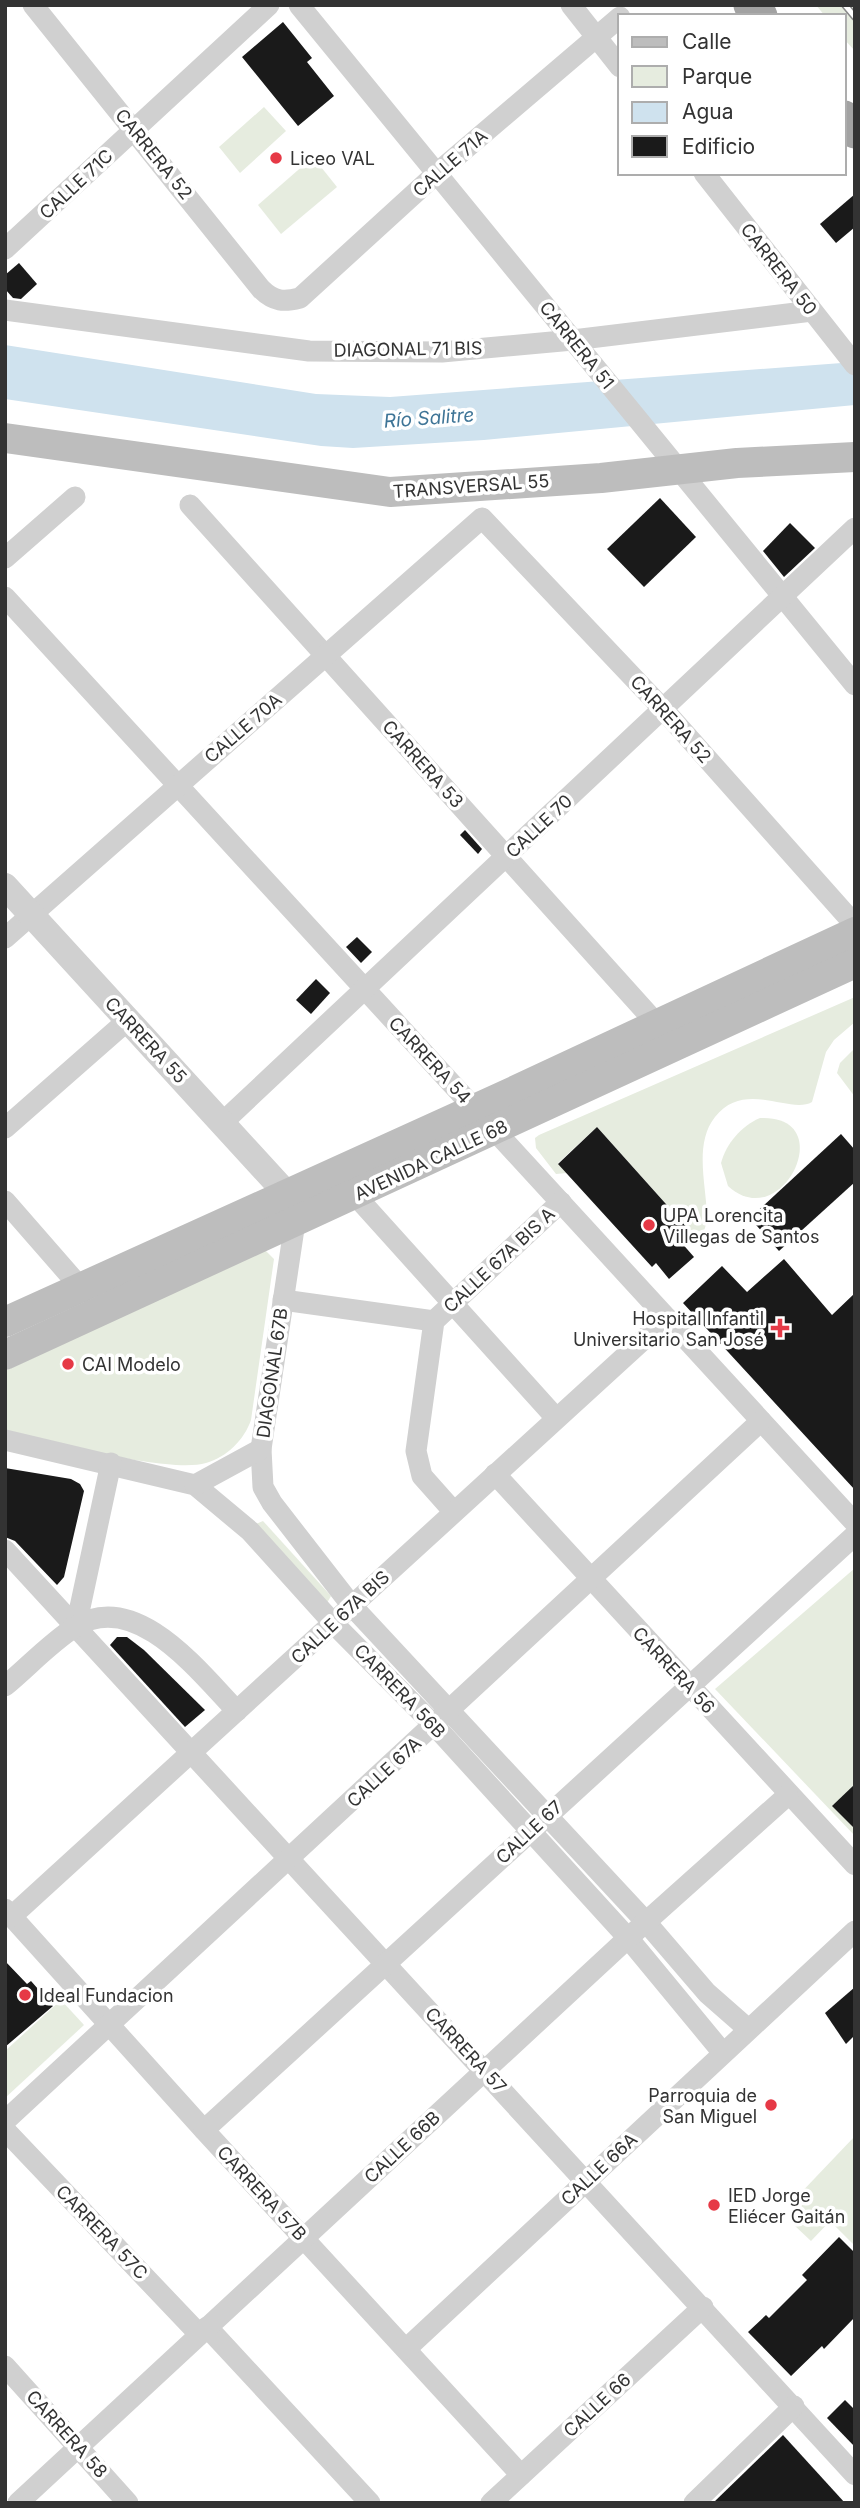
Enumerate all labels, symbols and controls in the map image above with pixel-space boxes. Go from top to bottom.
legend [618,14,846,175]
text: Calle [682,29,732,54]
text: Parque [682,64,752,89]
text: Agua [682,99,734,124]
street label: CARRERA 52 [111,105,197,203]
street label: CALLE 71A [409,125,491,201]
text: Edificio [682,134,755,159]
street label: CALLE 71C [35,145,117,223]
place label: Liceo VAL [290,148,375,169]
marker: Liceo VAL [268,150,284,166]
street label: CARRERA 50 [737,219,821,319]
street label: CARRERA 51 [535,297,619,393]
street label: DIAGONAL 71 BIS [333,337,483,361]
water label: Río Salitre [383,403,475,433]
street label: TRANSVERSAL 55 [392,470,550,502]
street label: CARRERA 52 [626,671,716,767]
street label: CALLE 70A [200,689,286,767]
street label: CARRERA 53 [378,716,468,812]
street label: CALLE 70 [502,790,576,862]
street label: CARRERA 55 [101,993,191,1087]
street label: CARRERA 54 [385,1012,475,1108]
street label: AVENIDA CALLE 68 [351,1115,511,1205]
street label: CALLE 67A BIS A [439,1203,559,1317]
place label: UPA Lorencita Villegas de Santos [663,1205,820,1247]
marker: UPA Lorencita Villegas de Santos [641,1217,657,1233]
street label: DIAGONAL 67B [252,1307,292,1439]
place label: Hospital Infantil Universitario San José [573,1308,764,1350]
marker: Hospital Infantil Universitario San José [770,1318,790,1338]
place label: CAI Modelo [82,1354,181,1375]
marker: CAI Modelo [60,1356,76,1372]
street label: CALLE 67A BIS [287,1566,393,1668]
street label: CARRERA 56 [629,1622,719,1718]
street label: CARRERA 56B [350,1640,450,1742]
street label: CALLE 67A [343,1733,425,1811]
street label: CALLE 67 [492,1796,566,1868]
place label: Ideal Fundacion [39,1985,174,2006]
marker: Ideal Fundacion [17,1987,33,2003]
street label: CARRERA 57 [421,2003,511,2097]
place label: Parroquia de San Miguel [648,2085,757,2127]
marker: Parroquia de San Miguel [763,2097,779,2113]
street label: CALLE 66B [360,2107,444,2187]
street label: CALLE 66A [557,2129,641,2209]
street label: CARRERA 57B [213,2142,311,2244]
street label: CARRERA 57C [52,2181,152,2283]
place label: IED Jorge Eliécer Gaitán [728,2185,845,2227]
marker: IED Jorge Eliécer Gaitán [706,2197,722,2213]
street label: CALLE 66 [559,2369,635,2441]
street label: CARRERA 58 [22,2386,112,2482]

